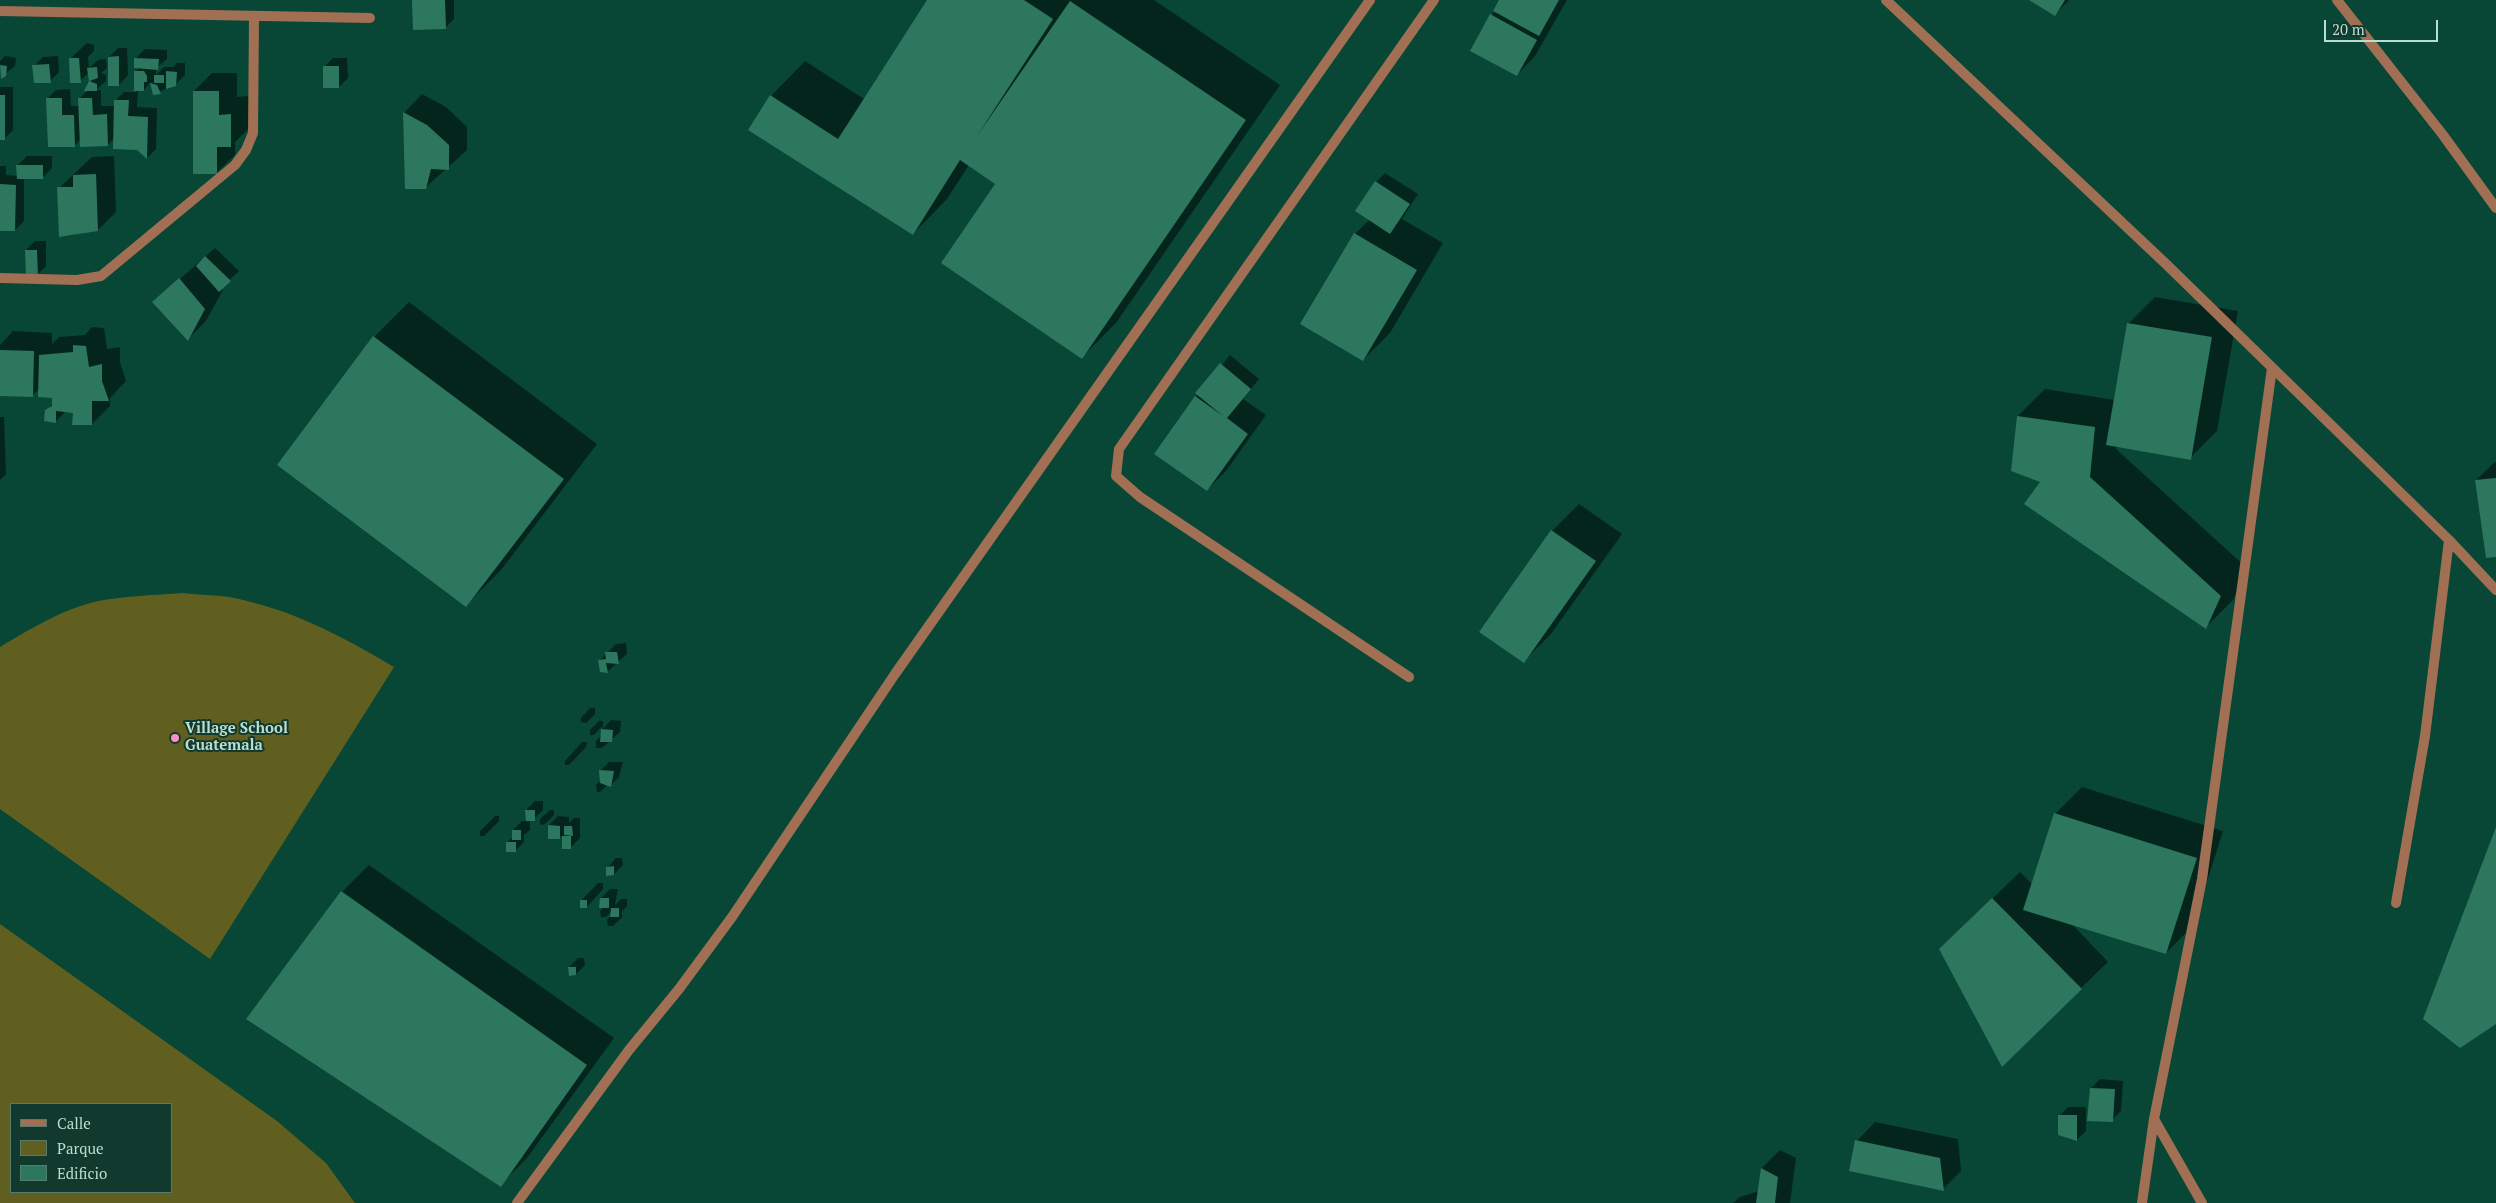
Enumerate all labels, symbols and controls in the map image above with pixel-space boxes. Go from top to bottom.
scale bar [2326,10,2440,42]
text: 20 m [2332,19,2365,39]
place label: Village School Guatemala [185,720,288,755]
marker: Village School Guatemala [169,732,181,744]
legend [10,1103,172,1193]
text: Calle [57,1113,91,1133]
text: Parque [57,1138,104,1158]
text: Edificio [57,1163,107,1183]

